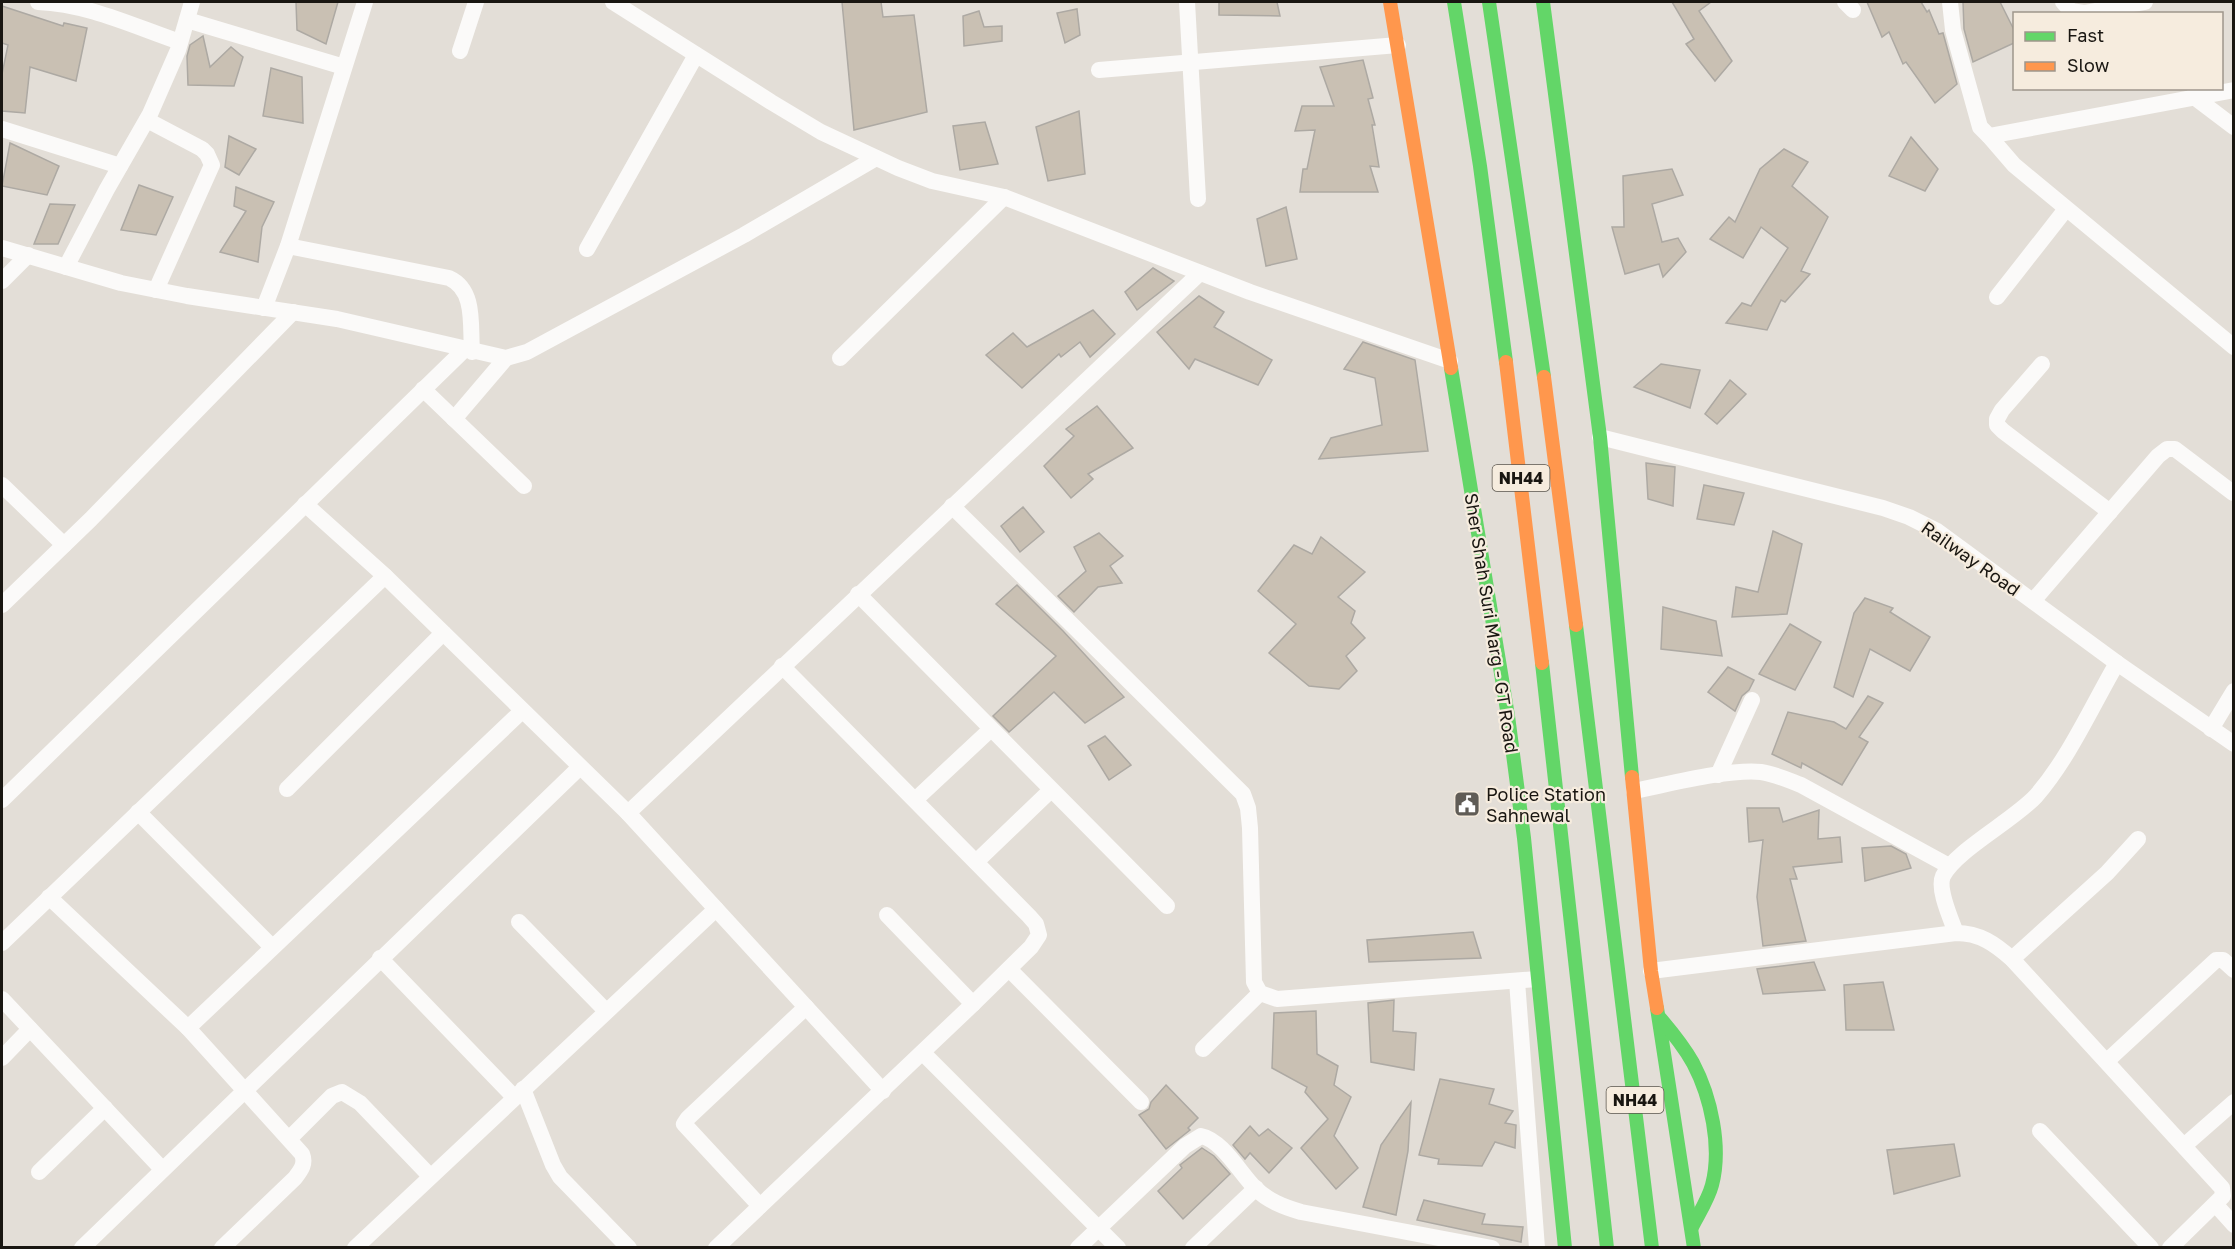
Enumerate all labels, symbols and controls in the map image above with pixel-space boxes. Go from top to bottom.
legend [2013,12,2223,90]
text: Fast [2067,24,2104,46]
text: Slow [2067,54,2110,76]
road number: NH44 [1492,465,1550,491]
street label: Sher Shah Suri Marg - GT Road [1461,491,1523,755]
street label: Railway Road [1917,516,2025,600]
place label: Police Station Sahnewal [1486,783,1606,826]
public building icon: Police Station Sahnewal [1452,789,1482,819]
road number: NH44 [1606,1087,1664,1113]

